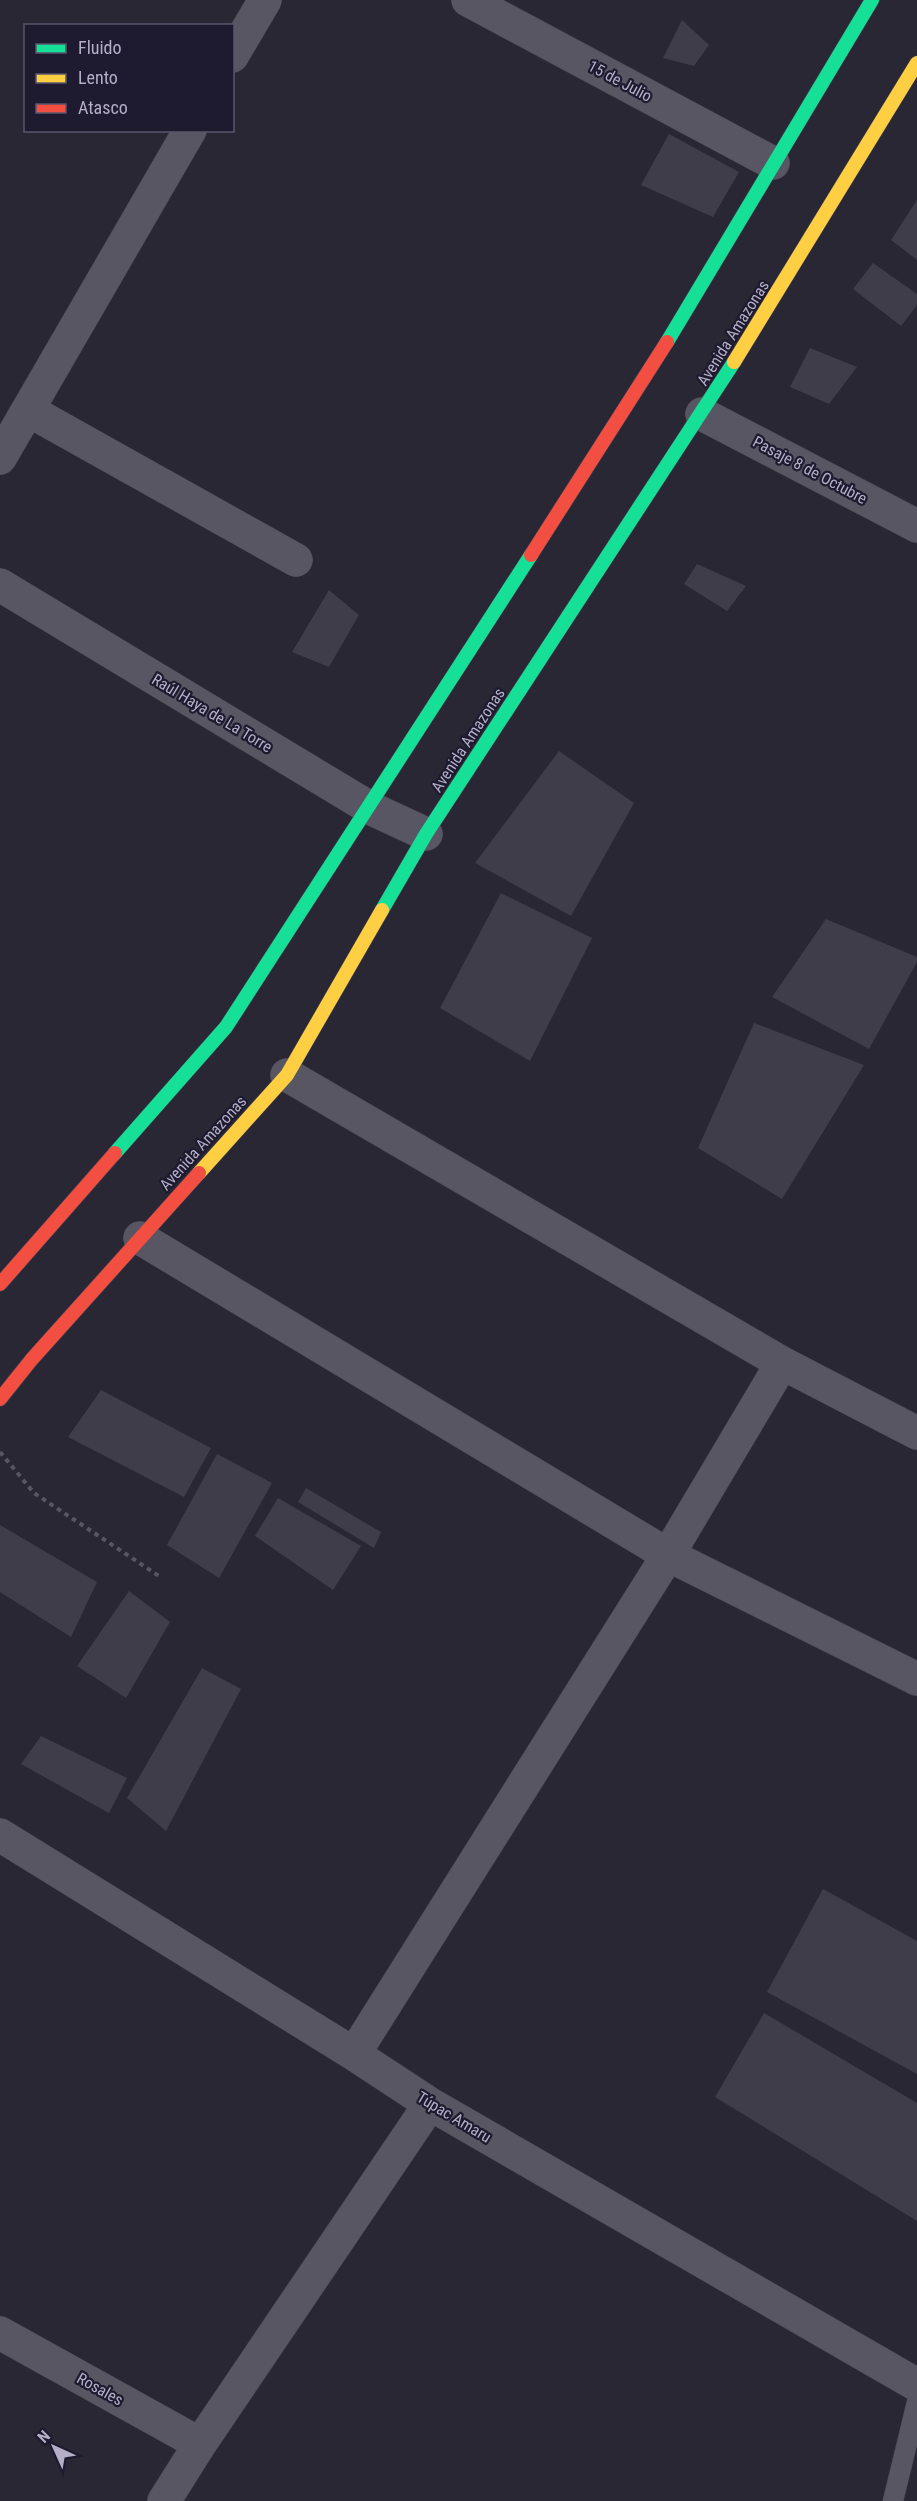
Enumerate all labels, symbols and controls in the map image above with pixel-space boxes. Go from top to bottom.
legend [24,24,234,132]
text: Fluido [78,37,122,58]
street label: 15 de Julio [585,56,655,106]
text: Lento [78,67,118,88]
text: Atasco [78,97,128,118]
street label: Avenida Amazonas [693,277,773,389]
street label: Pasaje 8 de Octubre [750,432,870,508]
street label: Raúl Haya de La Torre [148,670,276,756]
street label: Avenida Amazonas [427,684,509,796]
street label: Avenida Amazonas [156,1092,250,1194]
street label: Túpac Amaru [413,2087,495,2147]
street label: Rosales [74,2369,126,2409]
north arrow [24,2417,84,2477]
text: N [34,2427,54,2447]

